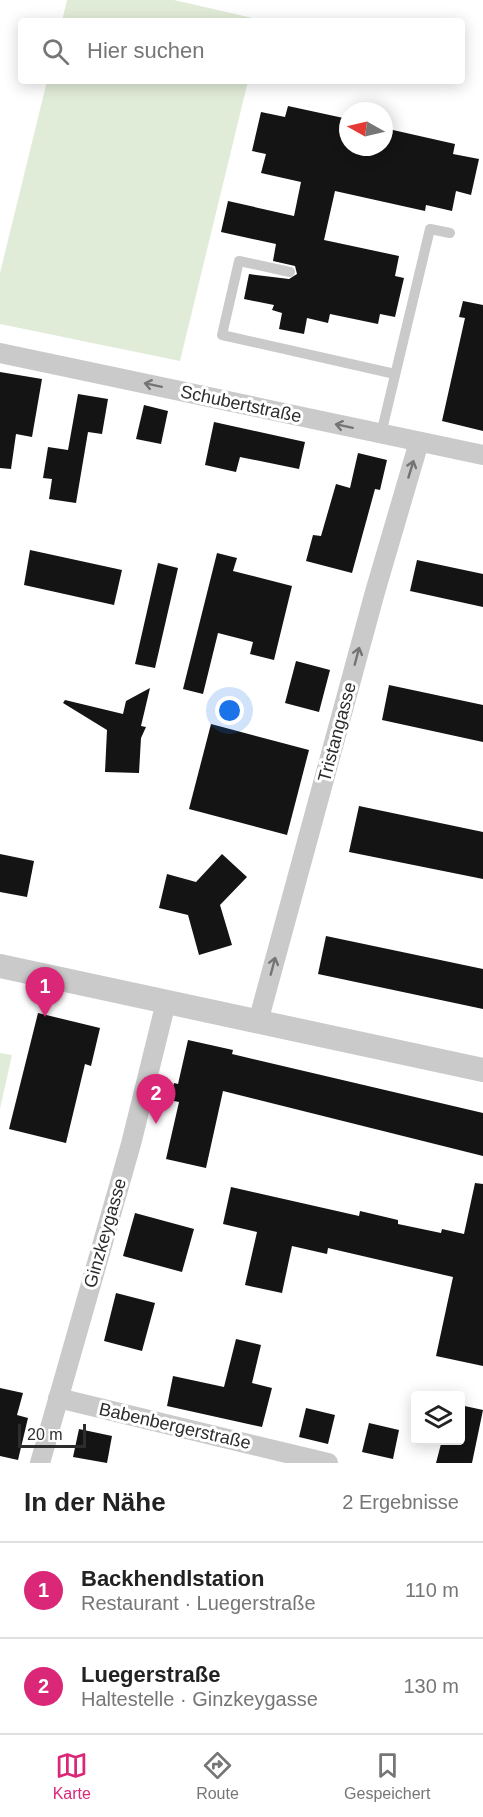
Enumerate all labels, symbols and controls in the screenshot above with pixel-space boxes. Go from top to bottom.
search box [18,18,465,84]
icon: search [39,35,72,68]
text: Hier suchen [87,38,204,63]
north arrow [339,102,393,156]
one-way arrow [144,379,163,391]
street label: Schubertstraße [179,381,303,427]
one-way arrow [334,420,354,431]
one-way arrow [406,460,417,479]
one-way arrow [352,647,363,666]
street label: Tristangasse [314,680,360,784]
your location [215,696,244,725]
one-way arrow [268,957,280,976]
pin: 1 [26,968,64,1017]
pin: 2 [136,1074,176,1124]
street label: Ginzkeygasse [80,1176,130,1290]
map controls [411,1391,465,1445]
button: layers [411,1391,465,1445]
street label: Babenbergerstraße [97,1399,253,1453]
scale bar [18,1421,86,1448]
text: 20 m [27,1426,63,1443]
text: In der Nähe [24,1487,166,1517]
text: 2 Ergebnisse [342,1491,459,1513]
text: Backhendlstation [81,1566,264,1591]
text: 1 [38,1579,49,1601]
text: 110 m [405,1579,459,1601]
text: Restaurant · Luegerstraße [81,1592,316,1614]
text: Luegerstraße [81,1662,220,1687]
text: 2 [38,1675,49,1697]
text: 130 m [403,1675,459,1697]
text: Haltestelle · Ginzkeygasse [81,1688,318,1710]
tab: Karte [53,1749,91,1803]
tab: Route [196,1749,239,1803]
tab: Gespeichert [344,1749,430,1803]

